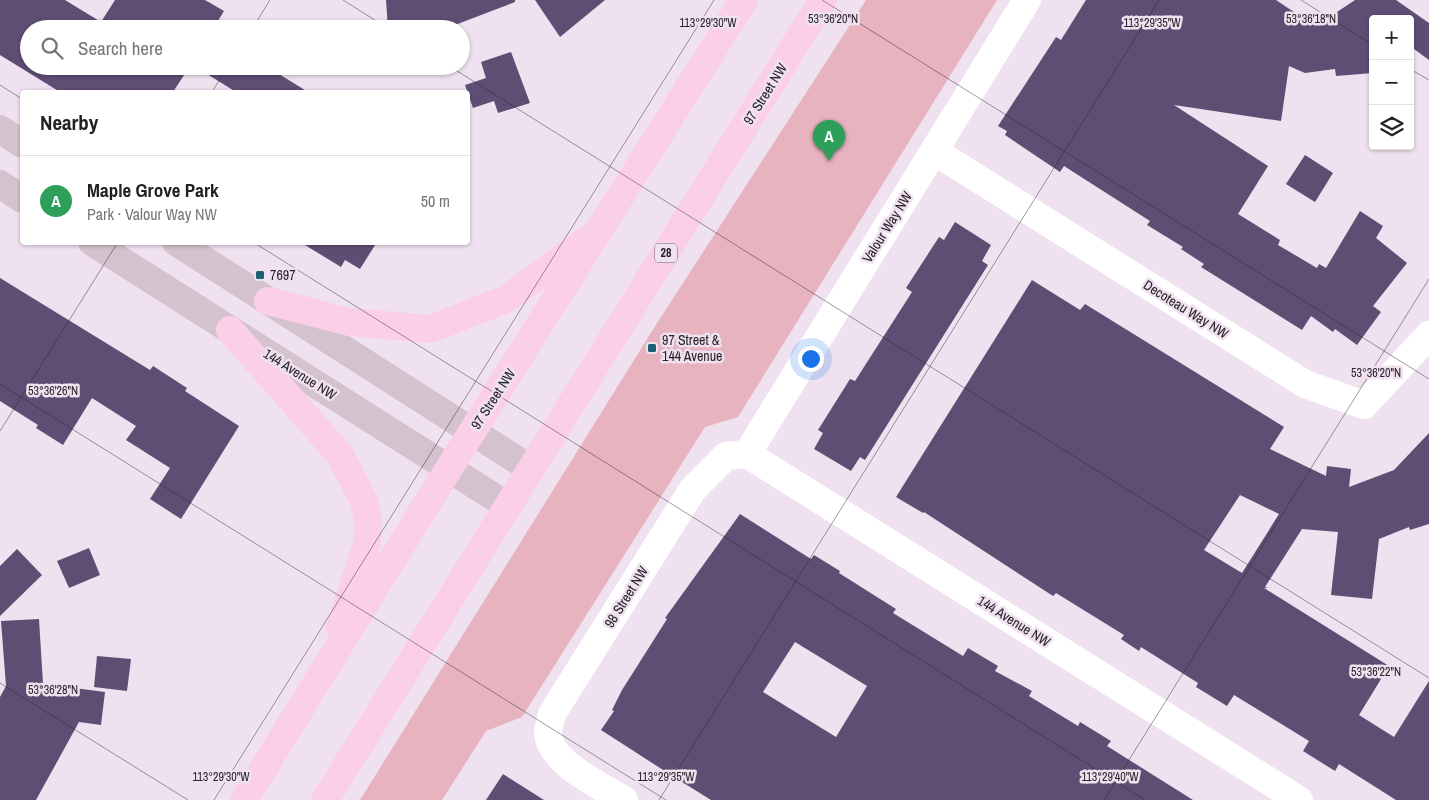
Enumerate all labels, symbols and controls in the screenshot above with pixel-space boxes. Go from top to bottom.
text: 53°36'20"N [808,11,858,27]
text: 53°36'18"N [1286,11,1336,27]
text: 113°29'30"W [679,15,737,31]
text: 113°29'35"W [1123,15,1181,31]
map controls [1369,15,1414,150]
button: + [1369,15,1414,60]
search box [20,20,470,75]
icon: search [38,34,66,62]
text: Search here [78,35,163,61]
street label: 97 Street NW [739,60,791,128]
button: − [1369,60,1414,105]
button: layers [1369,105,1414,150]
text: Nearby [40,108,98,137]
pin: A [813,120,845,161]
text: Maple Grove Park [87,177,219,203]
street label: Valour Way NW [858,188,916,266]
text: A [51,190,61,212]
text: 50 m [421,190,450,212]
text: Park · Valour Way NW [87,203,217,225]
road number: 28 [655,244,677,262]
place label: 7697 [270,266,296,284]
marker: 7697 [254,269,266,281]
street label: Decoteau Way NW [1140,276,1232,342]
place label: 97 Street & 144 Avenue [662,331,722,365]
marker: 97 Street & 144 Avenue [646,342,658,354]
street label: 144 Avenue NW [260,344,340,404]
your location [798,346,824,372]
street label: 97 Street NW [467,365,519,433]
text: 53°36'20"N [1351,365,1401,381]
text: 53°36'26"N [28,383,78,399]
street label: 98 Street NW [600,563,652,631]
street label: 144 Avenue NW [974,591,1054,651]
text: 53°36'22"N [1351,664,1401,680]
text: 53°36'28"N [28,682,78,698]
text: 113°29'30"W [192,769,250,785]
text: 113°29'35"W [637,769,695,785]
text: 113°29'40"W [1081,769,1139,785]

